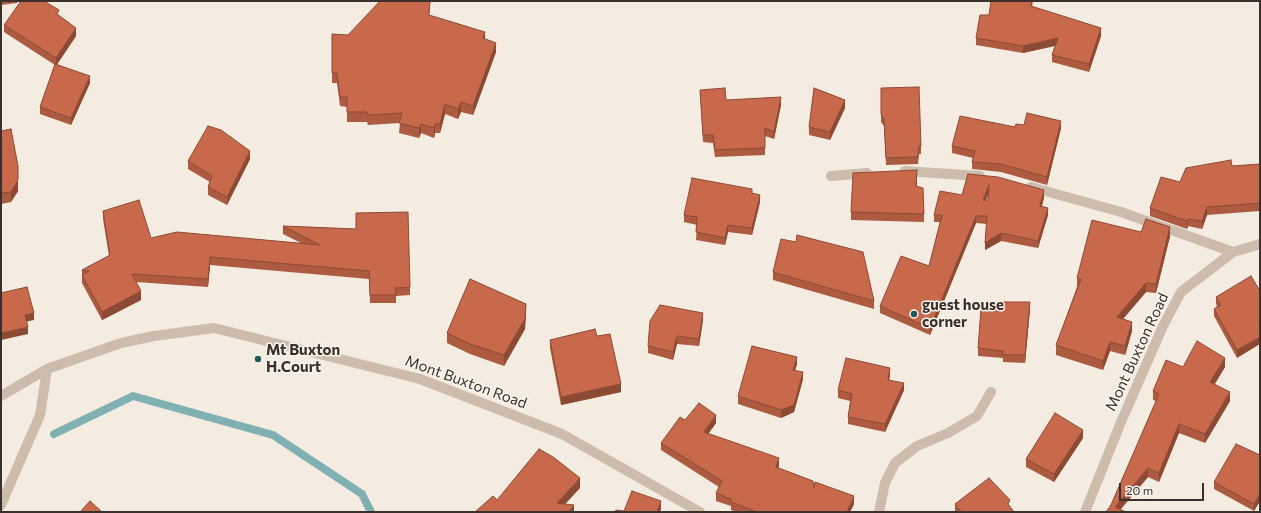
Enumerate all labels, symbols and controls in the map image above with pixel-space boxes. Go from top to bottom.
street label: Mont Buxton Road [1102,290,1172,414]
place label: guest house corner [922,296,1004,331]
marker: guest house corner [909,309,919,319]
place label: Mt Buxton H.Court [266,341,340,376]
street label: Mont Buxton Road [403,352,529,412]
marker: Mt Buxton H.Court [253,354,263,364]
scale bar [1121,475,1206,501]
text: 20 m [1126,483,1153,497]

